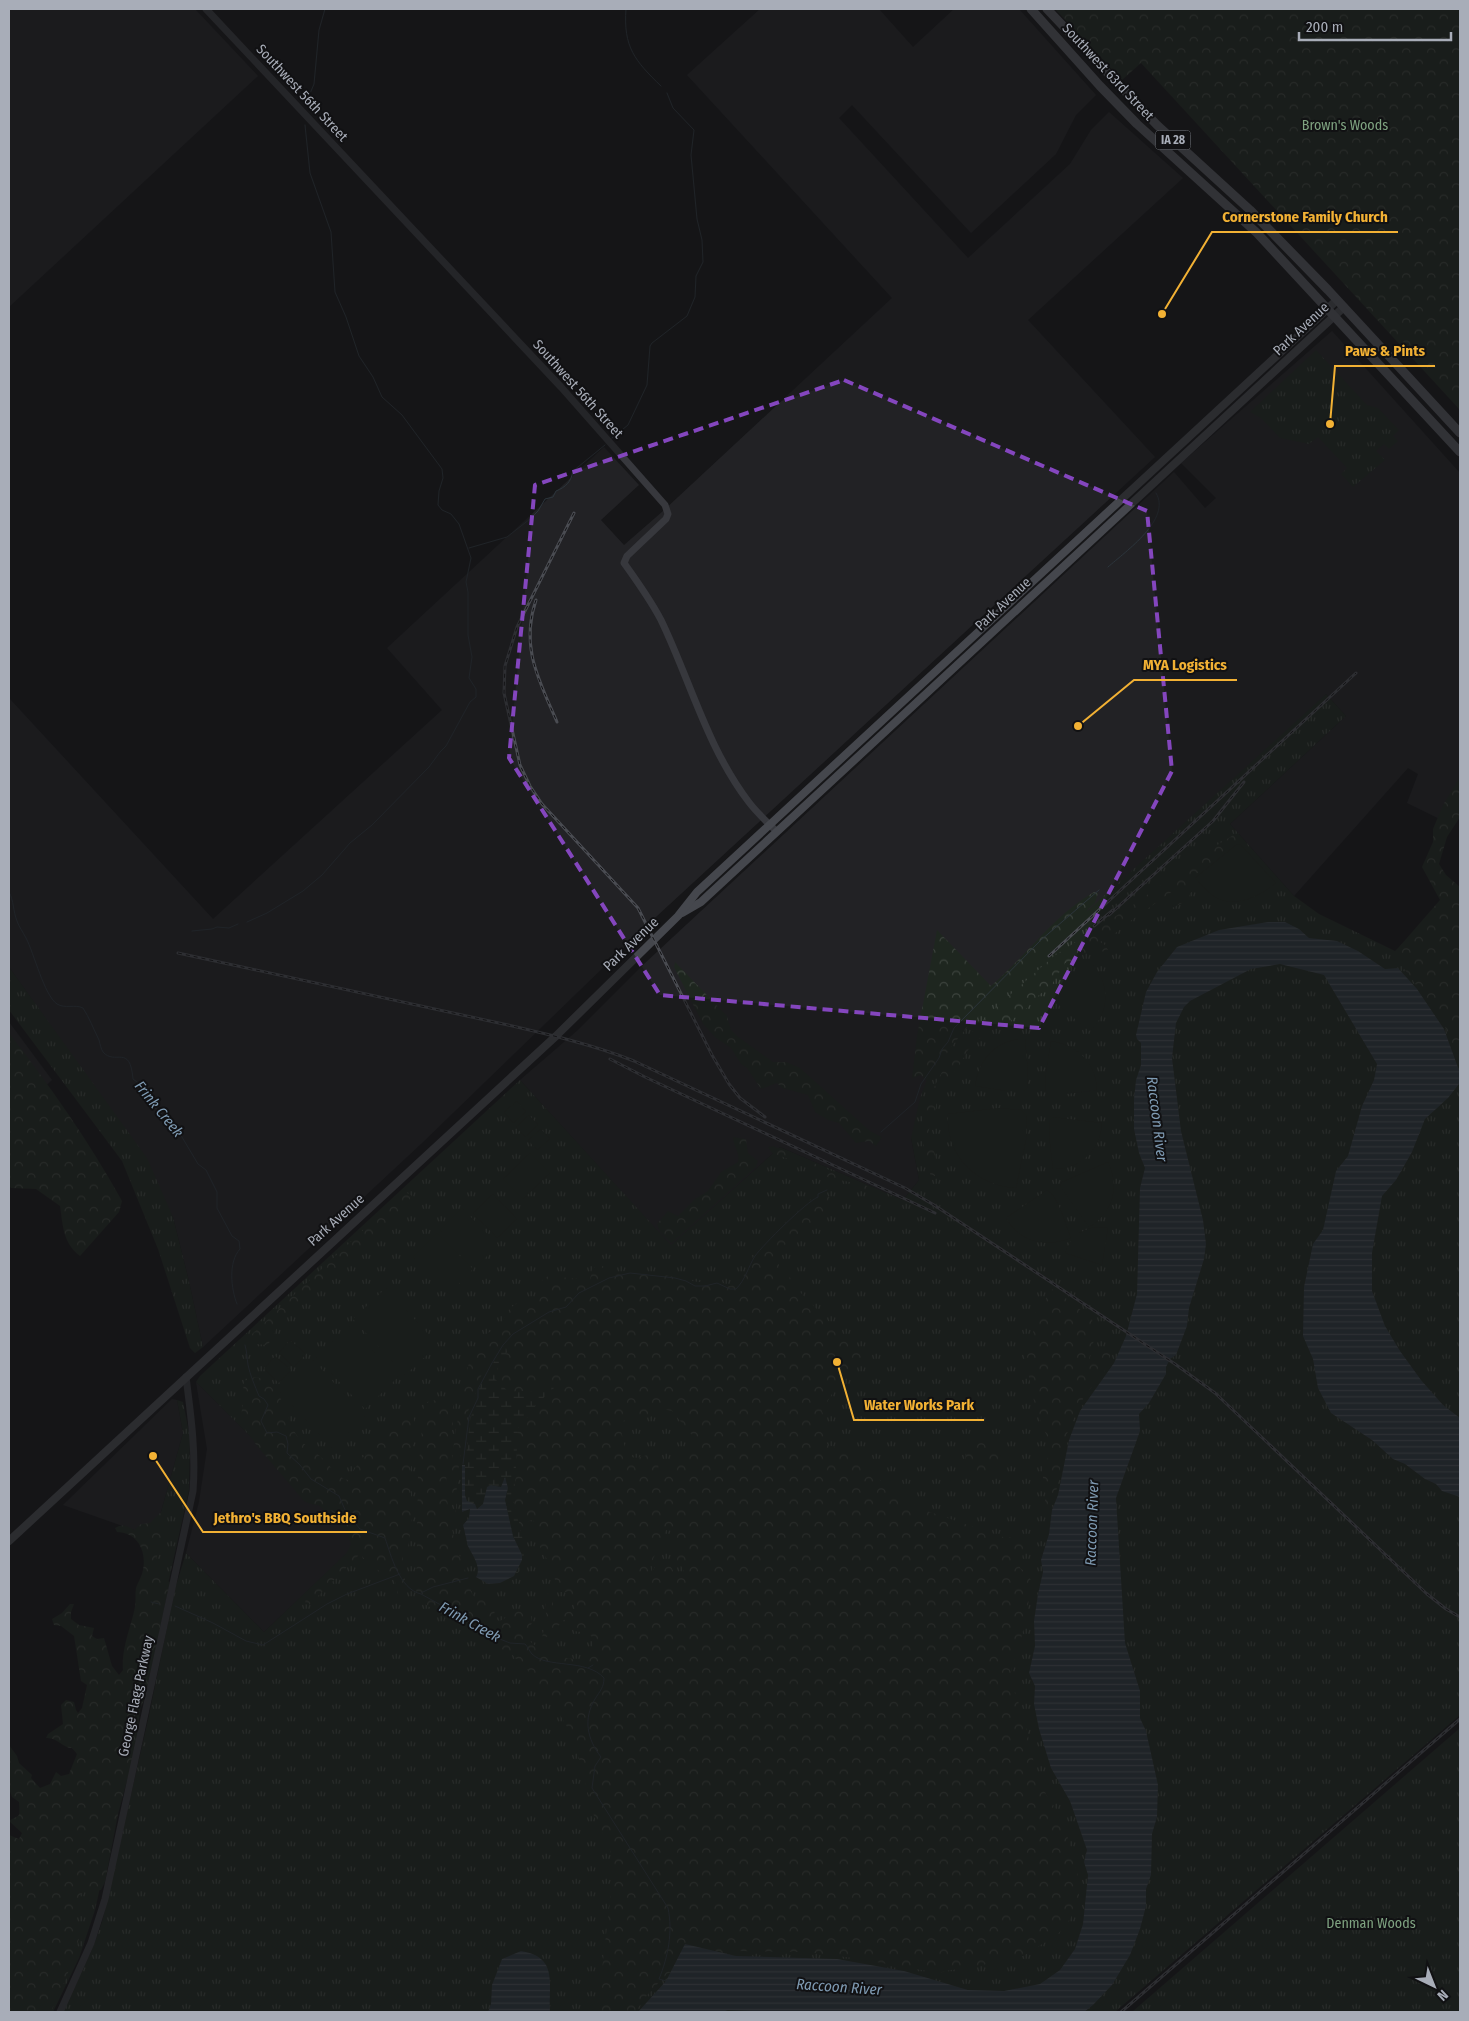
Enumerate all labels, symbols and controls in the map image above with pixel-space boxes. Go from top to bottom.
scale bar [1299,10,1452,42]
text: 200 m [1306,18,1343,36]
street label: Southwest 63rd Street [1059,20,1158,124]
street label: Southwest 56th Street [253,41,352,145]
park label: Brown's Woods [1302,117,1388,134]
road number: IA 28 [1156,130,1190,150]
callout: Cornerstone Family Church [1212,202,1398,232]
text: Cornerstone Family Church [1222,208,1388,226]
street label: Park Avenue [1270,299,1333,359]
street label: Southwest 56th Street [529,336,627,442]
callout: Paws & Pints [1335,336,1435,366]
text: Paws & Pints [1345,342,1425,360]
street label: Park Avenue [972,574,1035,634]
callout: MYA Logistics [1134,650,1237,680]
text: MYA Logistics [1143,656,1227,674]
street label: Park Avenue [600,913,662,975]
water label: Raccoon River [1143,1075,1171,1163]
water label: Frink Creek [131,1077,188,1141]
street label: Park Avenue [304,1190,368,1250]
callout: Water Works Park [854,1390,984,1420]
text: Water Works Park [864,1396,974,1414]
water label: Raccoon River [1082,1479,1103,1566]
callout: Jethro's BBQ Southside [203,1502,367,1532]
text: Jethro's BBQ Southside [212,1509,357,1527]
water label: Frink Creek [436,1598,504,1646]
street label: George Flagg Parkway [115,1633,157,1758]
park label: Denman Woods [1326,1915,1416,1932]
north arrow [1409,1961,1459,2011]
water label: Raccoon River [796,1975,883,1999]
text: N [1434,1986,1451,2004]

